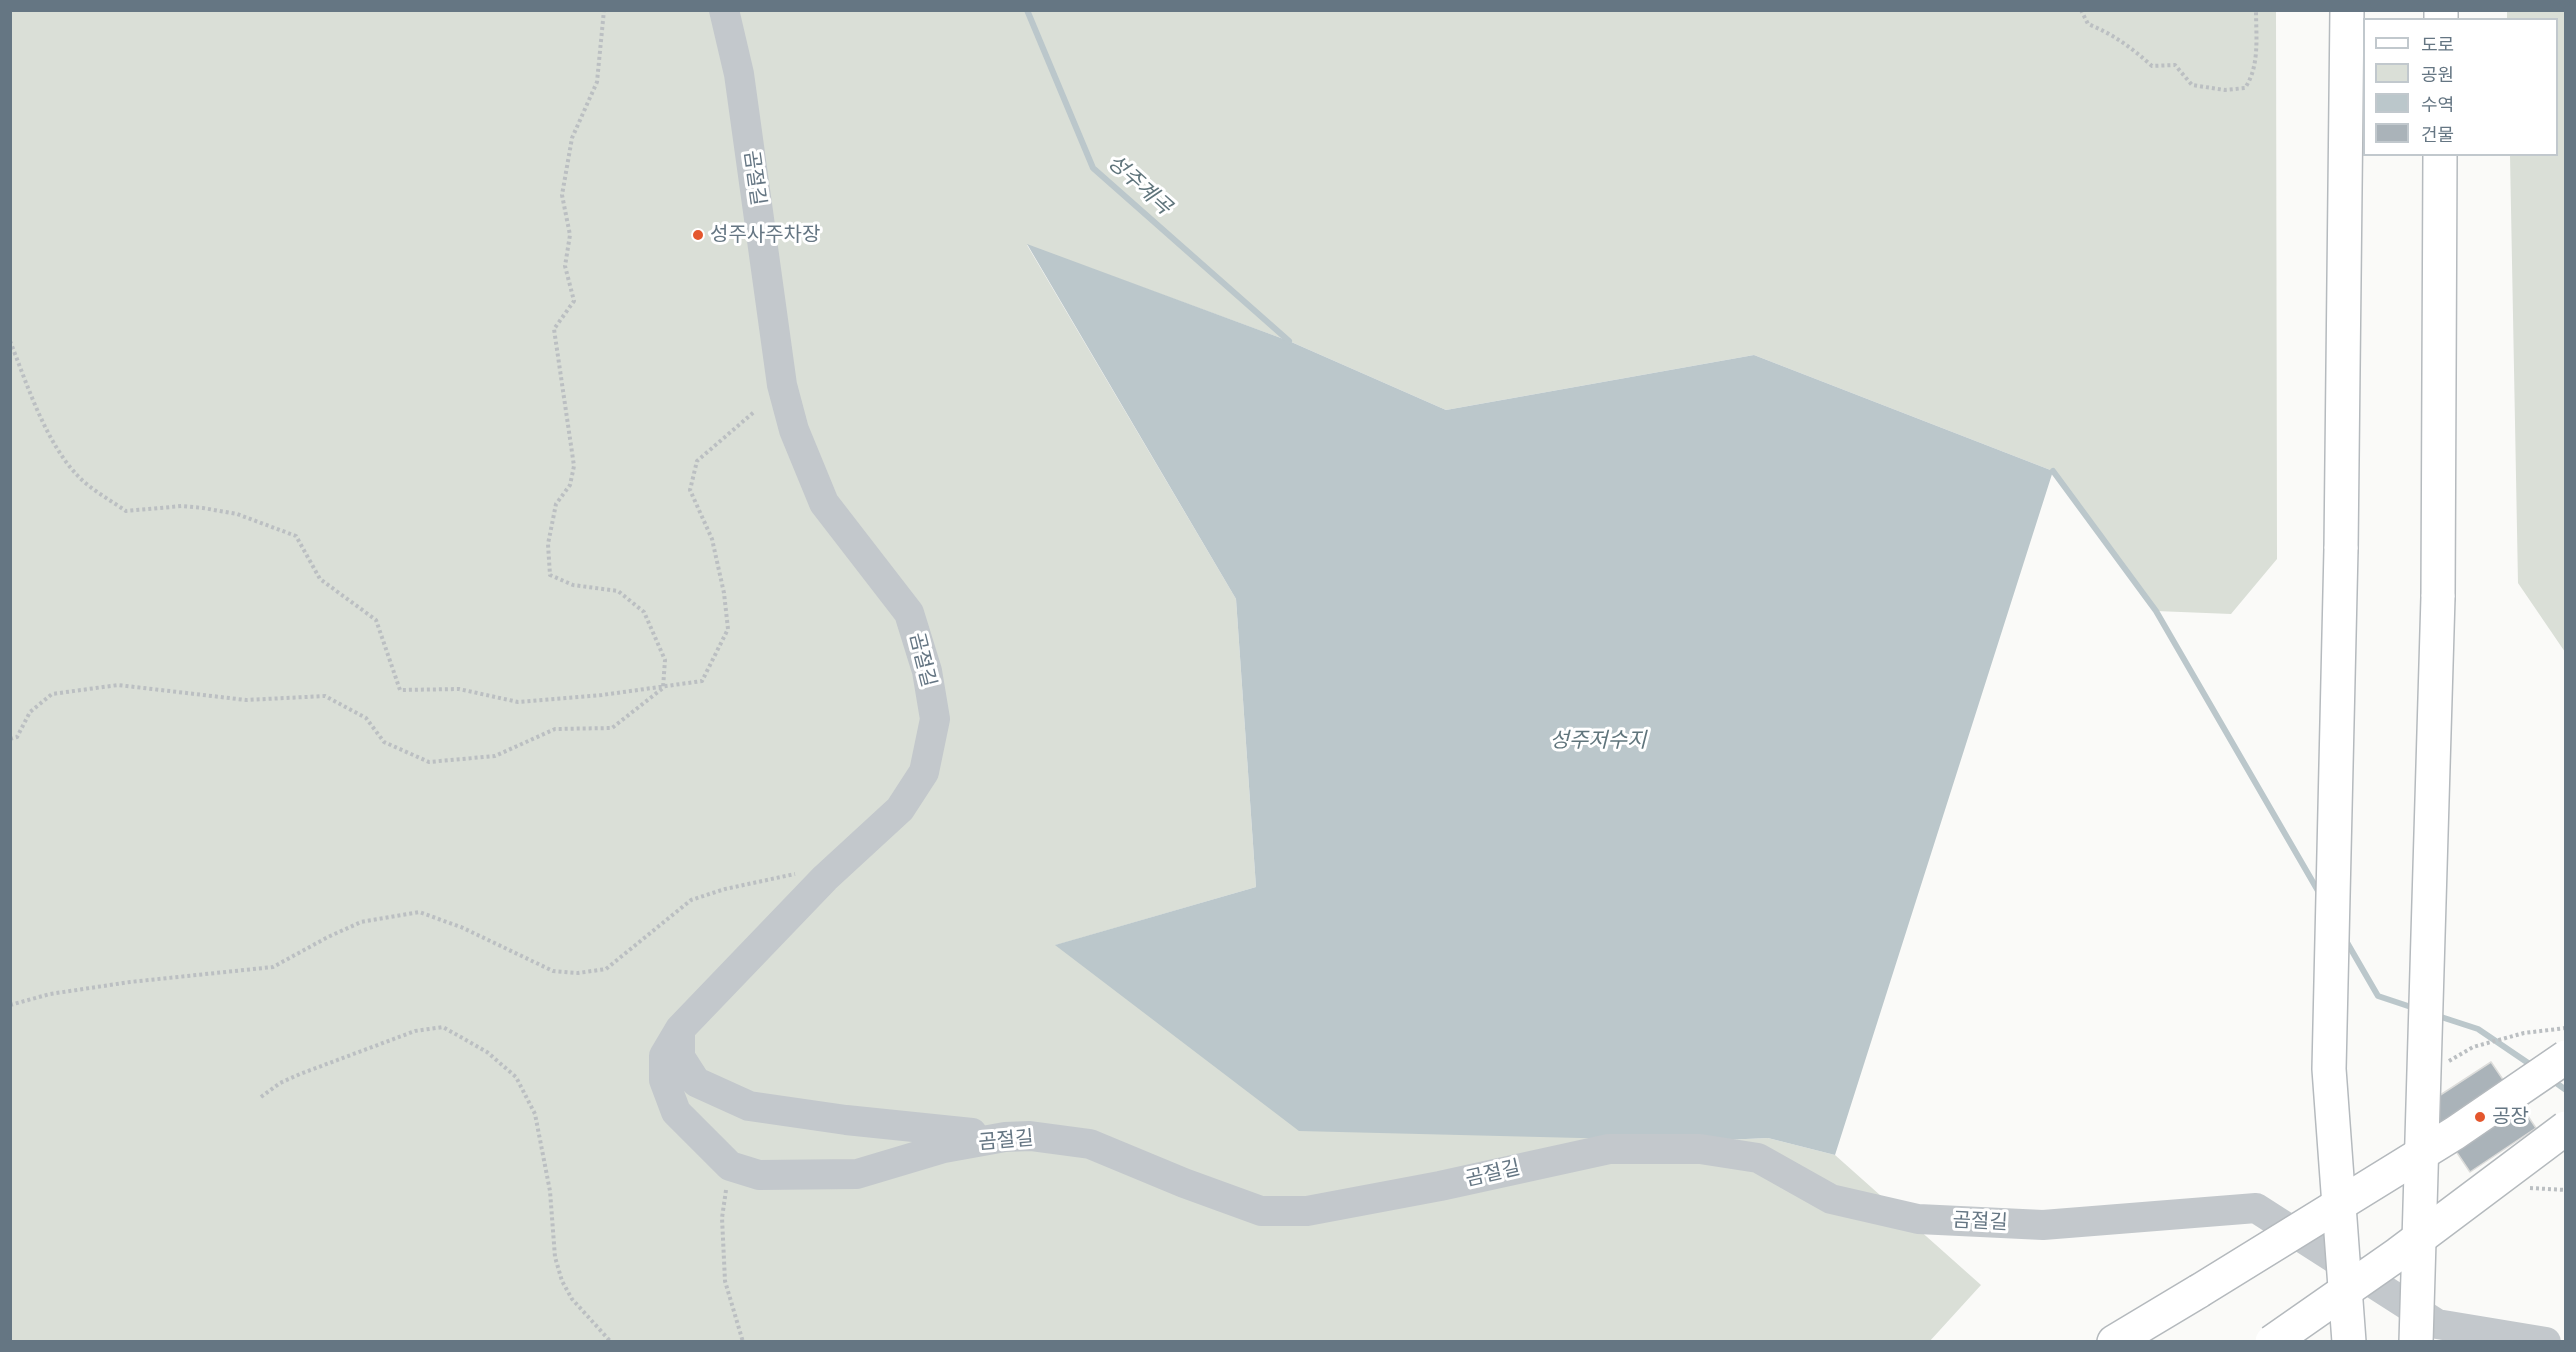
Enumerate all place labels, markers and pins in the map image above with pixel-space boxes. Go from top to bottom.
place label: 성주사주차장 [710,223,820,247]
marker: 성주사주차장 [691,228,705,242]
place label: 공장 [2492,1105,2529,1129]
marker: 공장 [2473,1110,2487,1124]

